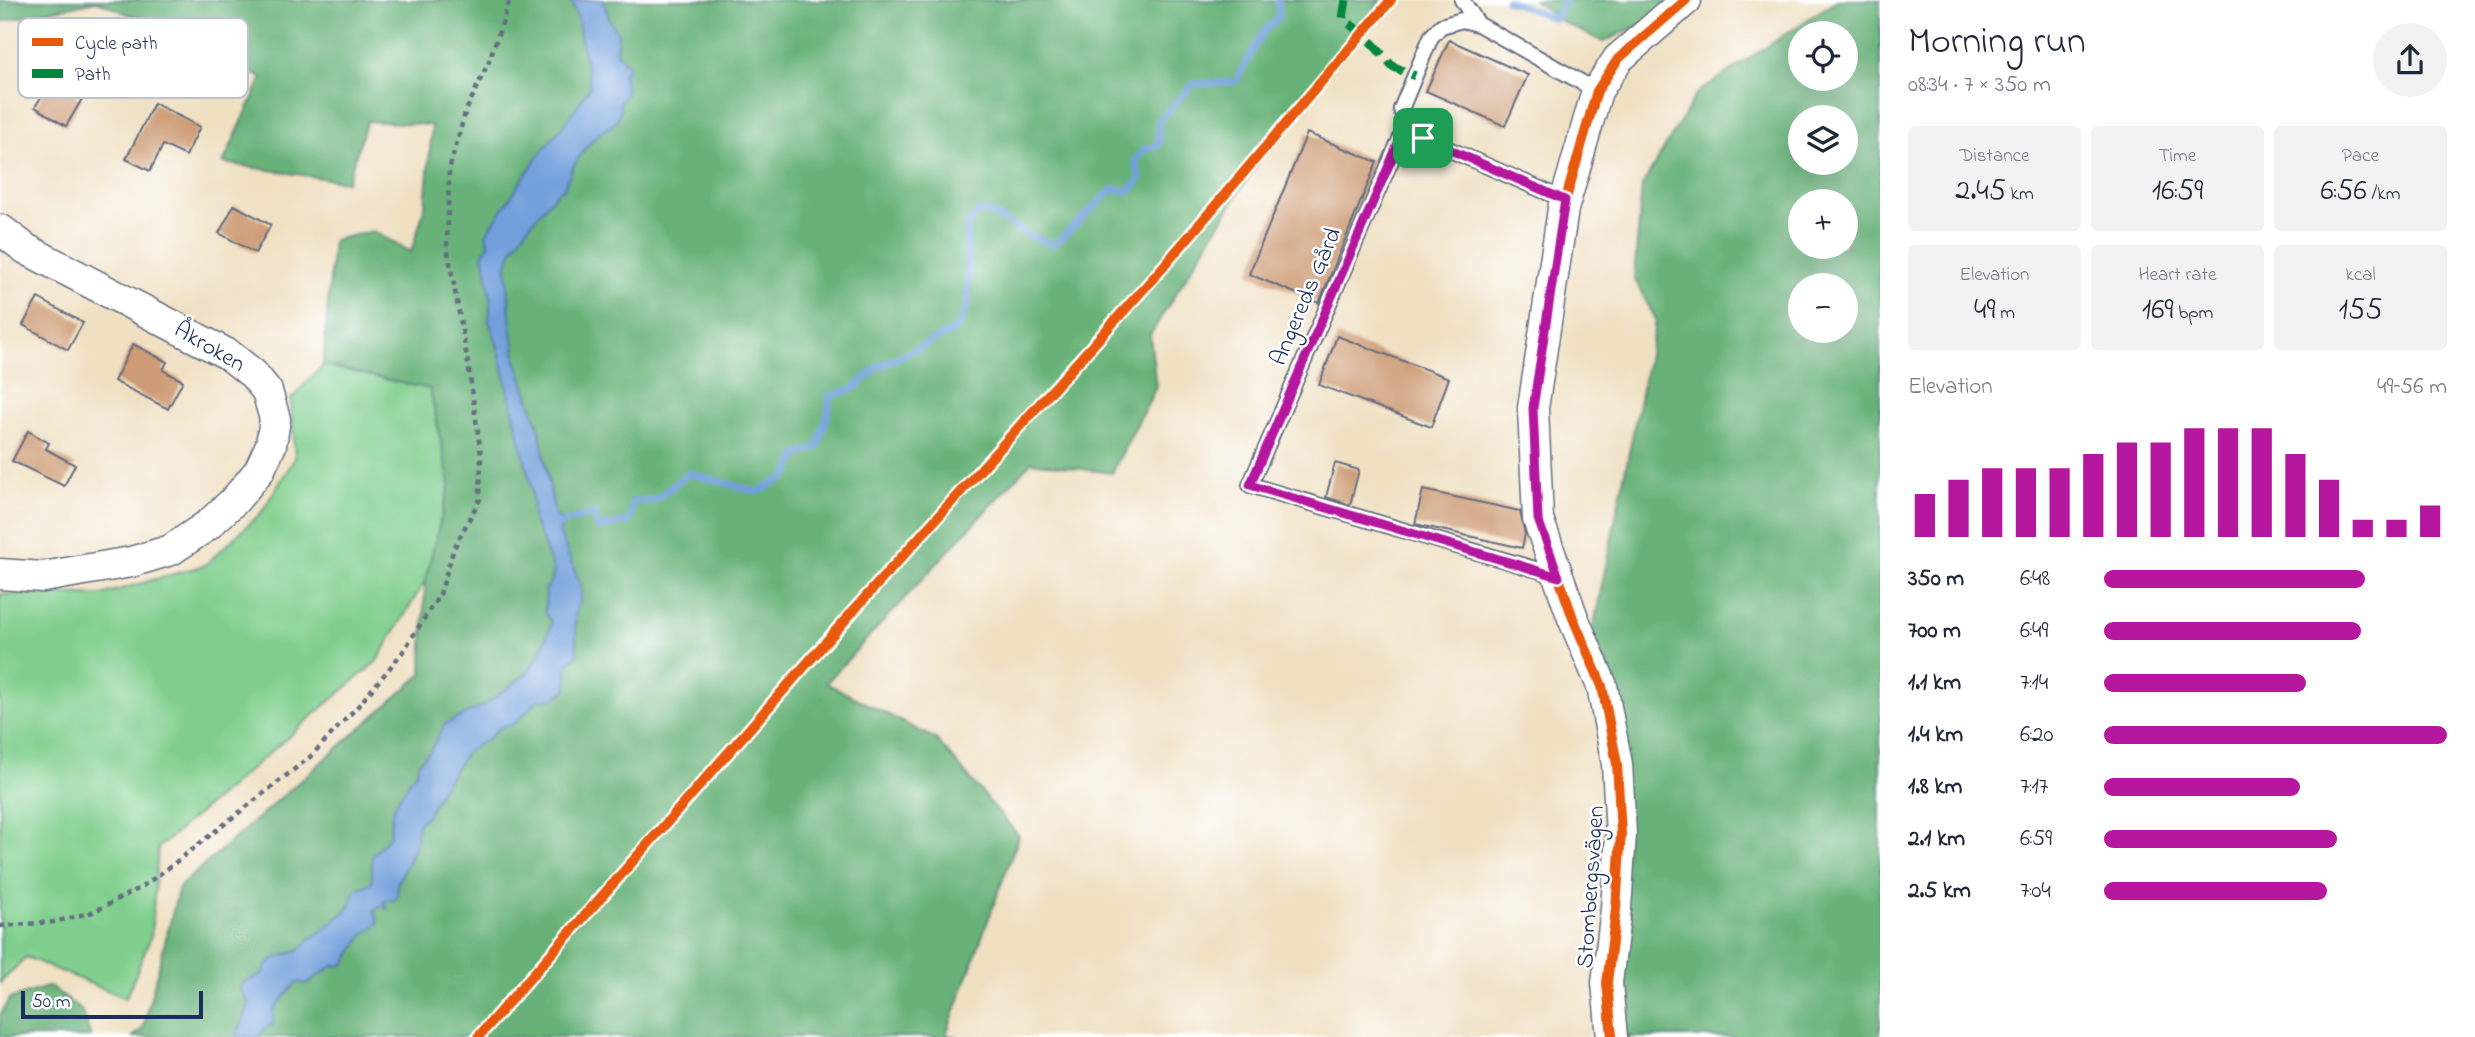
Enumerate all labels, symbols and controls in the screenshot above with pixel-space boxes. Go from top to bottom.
text: Morning run [1908,15,2086,71]
legend [18,18,248,98]
map controls [1788,21,1858,343]
button: locate [1788,21,1858,91]
button: share [2373,23,2447,97]
text: Cycle path [75,31,157,59]
text: Path [75,62,111,89]
text: 08:34 · 7 × 350 m [1908,69,2051,102]
button: layers [1788,105,1858,175]
pin [1393,108,1453,168]
icon: arrive [1404,119,1442,157]
text: Distance [1960,143,2030,170]
text: Time [2159,143,2196,170]
text: Pace [2342,143,2379,170]
text: 2.45 [1955,170,2006,214]
text: 16:59 [2152,170,2203,214]
text: 6:56 [2321,170,2367,214]
text: km [2006,181,2034,208]
text: /km [2367,181,2400,208]
button: + [1788,189,1858,259]
street label: Angereds Gård [1262,222,1352,371]
text: Elevation [1960,262,2029,289]
text: Heart rate [2139,262,2216,289]
text: kcal [2345,262,2376,289]
button: − [1788,273,1858,343]
text: 49 [1974,289,1995,333]
text: 169 [2142,289,2173,333]
text: 155 [2339,289,2382,333]
text: m [1995,300,2015,327]
text: bpm [2173,300,2213,327]
street label: Åkroken [167,313,251,383]
text: Elevation [1908,371,1993,404]
text: 49–56 m [2377,371,2447,404]
text: 350 m [1908,563,1964,596]
text: 6:48 [2020,563,2050,596]
text: 700 m [1908,615,1961,648]
text: 6:49 [2020,615,2048,648]
text: 1.1 km [1908,667,1961,700]
text: 7:14 [2020,667,2048,700]
text: 1.4 km [1908,719,1963,752]
text: 6:20 [2020,719,2053,752]
text: 1.8 km [1908,771,1962,804]
text: 7:17 [2020,771,2048,804]
street label: Stombergsvägen [1569,804,1615,970]
text: 2.1 km [1908,823,1965,856]
text: 6:59 [2020,823,2052,856]
text: 2.5 km [1908,875,1971,908]
text: 7:04 [2020,875,2051,908]
scale bar [21,988,203,1020]
text: 50 m [32,989,71,1016]

